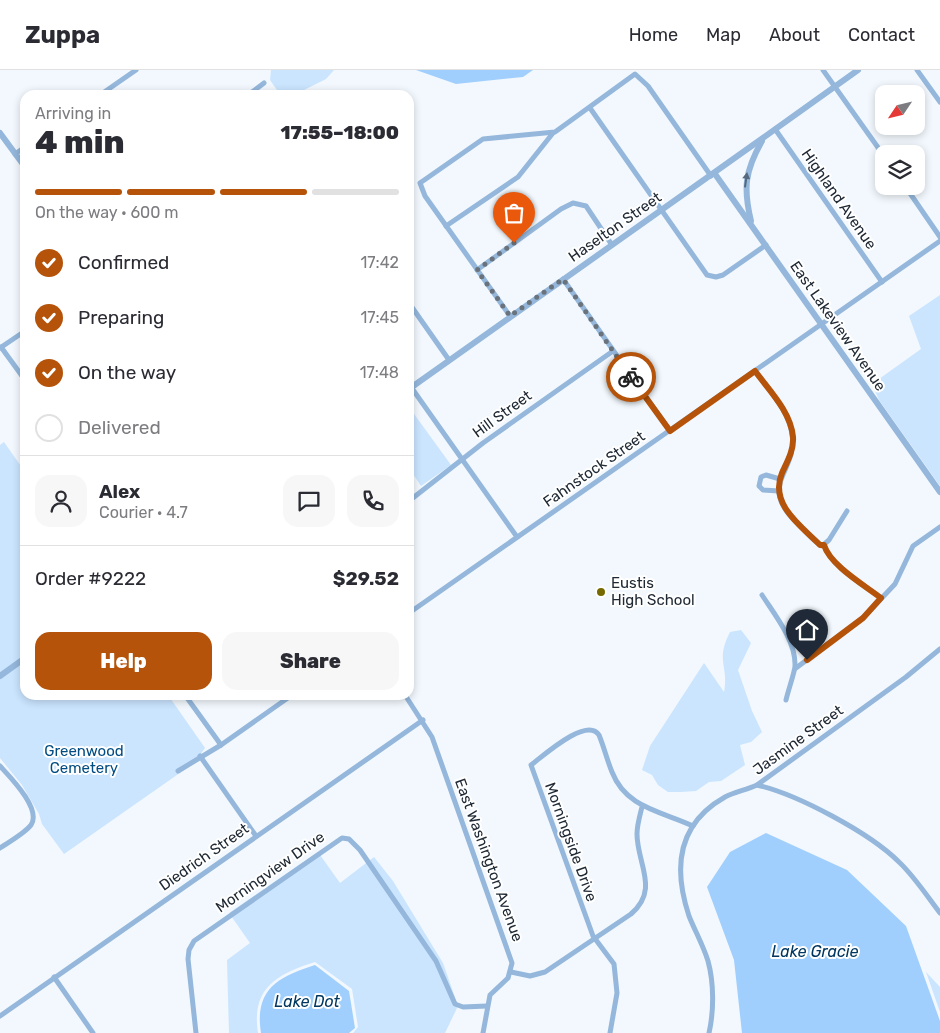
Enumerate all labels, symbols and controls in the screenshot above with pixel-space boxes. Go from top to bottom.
text: Zuppa [25,21,100,49]
text: Home [629,24,678,46]
text: Map [706,24,741,46]
text: About [769,24,820,46]
text: Contact [848,24,915,46]
north arrow [875,85,925,135]
map controls [875,85,925,195]
text: Arriving in [35,104,111,123]
text: 17:55–18:00 [281,121,399,144]
text: 4 min [35,123,125,161]
street label: Highland Avenue [798,145,880,253]
button: layers [875,145,925,195]
one-way arrow [743,171,751,187]
street label: Haselton Street [565,188,665,266]
pin [493,192,535,243]
icon: bag [500,199,528,227]
text: On the way · 600 m [35,203,179,222]
icon: check [35,249,63,277]
text: Confirmed [78,251,169,274]
text: 17:42 [361,253,399,272]
street label: East Lakeview Avenue [786,258,890,394]
icon: check [35,304,63,332]
text: Preparing [78,306,164,329]
text: 17:45 [360,308,399,327]
courier [606,352,656,402]
icon: check [35,359,63,387]
text: On the way [78,361,176,384]
text: 17:48 [360,363,399,382]
icon: bike [617,363,645,391]
street label: Hill Street [469,386,535,441]
text: Delivered [78,416,161,439]
street label: Fahnstock Street [540,427,648,511]
button: person [35,475,87,527]
button: chat [283,475,335,527]
button: phone [347,475,399,527]
text: Alex [99,480,140,503]
text: Courier · 4.7 [99,503,188,522]
text: Order #9222 [35,567,146,590]
text: $29.52 [333,567,399,590]
place label: Eustis High School [611,574,695,609]
marker: Eustis High School [595,586,607,598]
pin [786,609,828,660]
icon: home [793,616,821,644]
button: Help [35,632,212,690]
button: Share [222,632,399,690]
street label: Jasmine Street [749,701,847,779]
park label: Greenwood Cemetery [44,742,124,777]
street label: East Washington Avenue [451,776,527,944]
street label: Morningside Drive [541,780,601,904]
street label: Diedrich Street [156,819,252,895]
street label: Morningview Drive [212,828,328,916]
water label: Lake Gracie [771,942,859,961]
water label: Lake Dot [274,992,340,1011]

